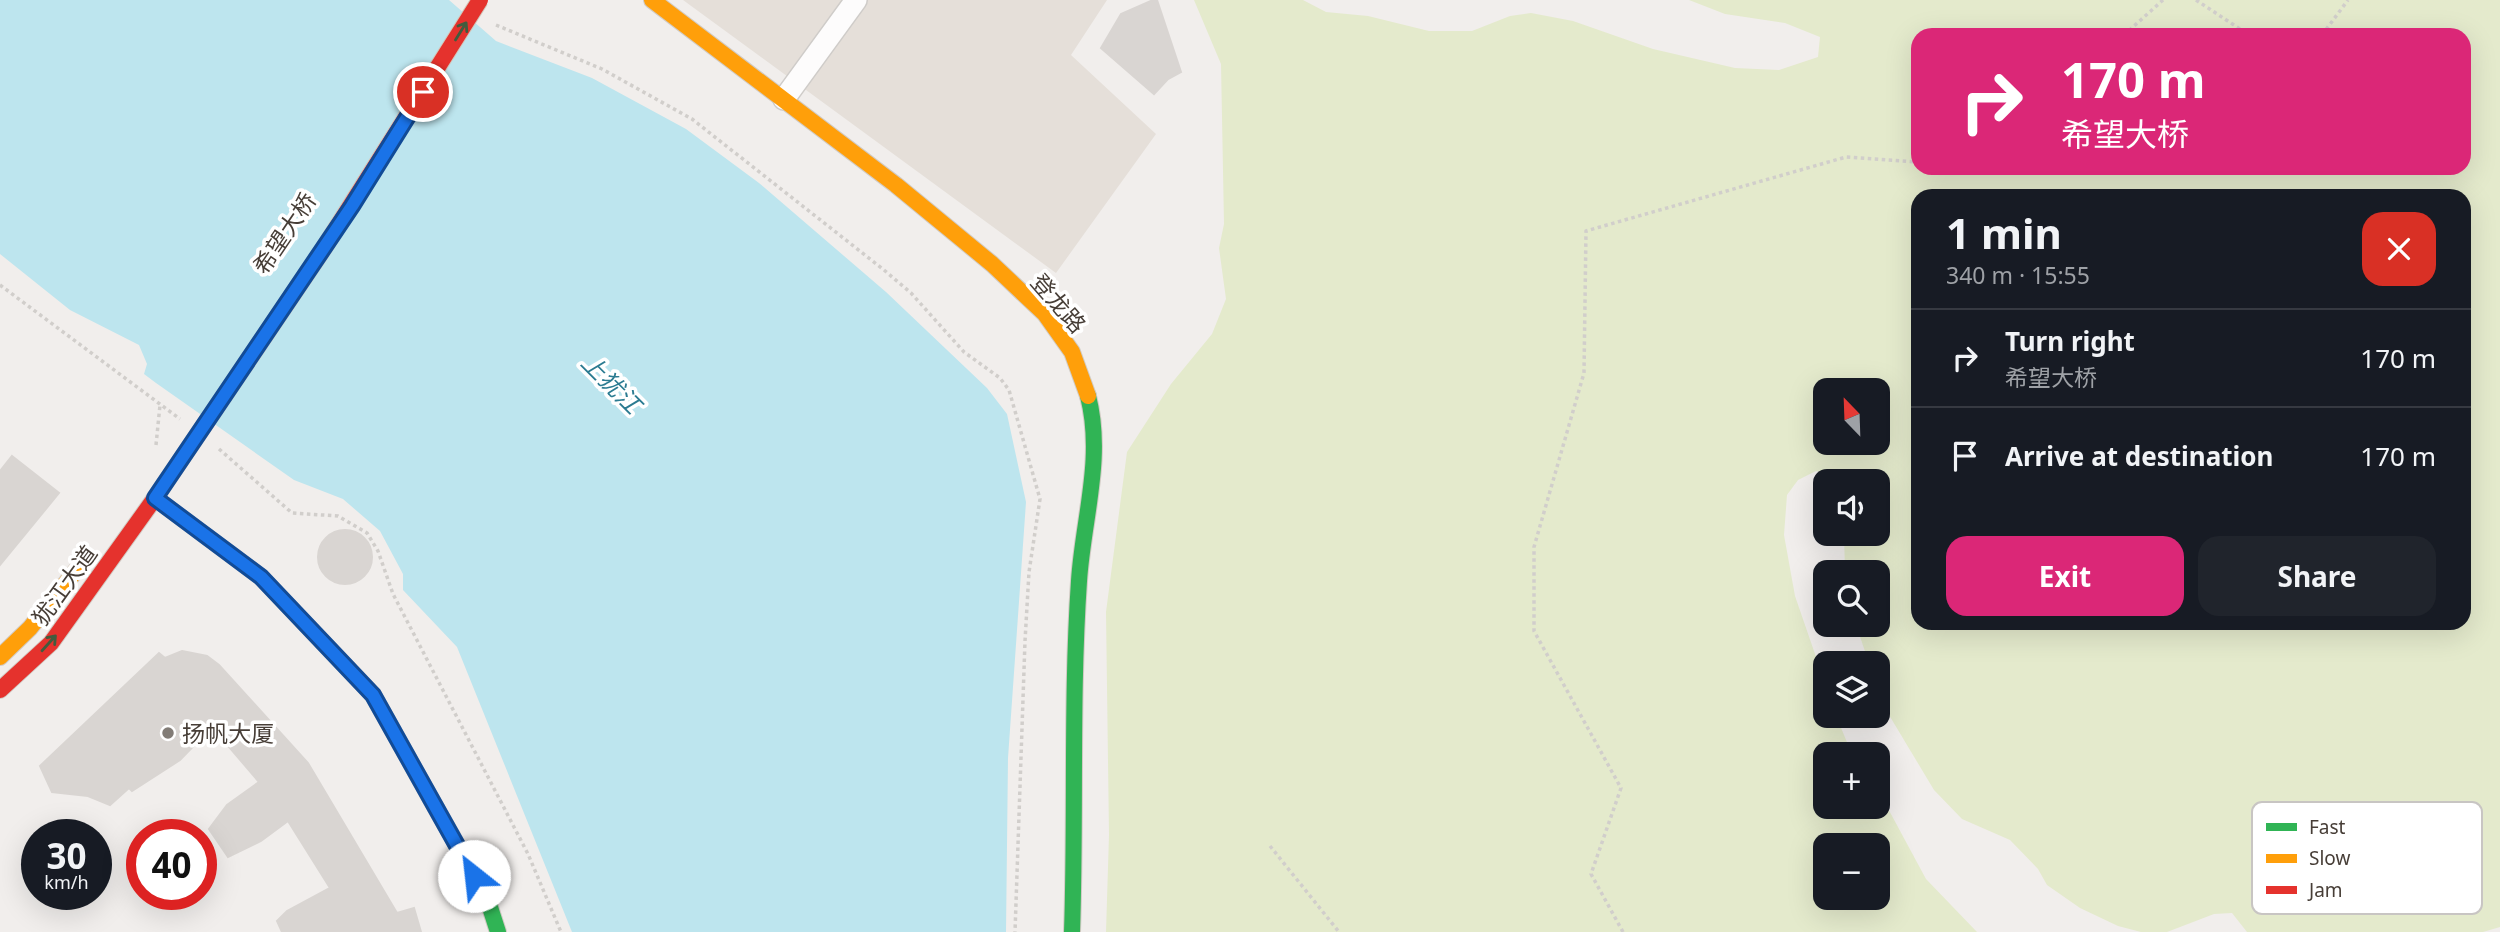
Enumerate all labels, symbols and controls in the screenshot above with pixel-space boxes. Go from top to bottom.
one-way arrow [453,22,468,41]
text: 170 m [2061,46,2206,112]
icon: right [1946,56,2037,147]
pin [393,62,453,122]
icon: arrive [404,73,442,111]
text: 希望大桥 [2061,112,2189,155]
street label: 希望大桥 [245,186,323,280]
text: 1 min [1946,204,2062,261]
button: close [2362,212,2436,286]
text: 340 m · 15:55 [1946,259,2090,291]
street label: 登龙路 [1024,266,1094,340]
text: Turn right [2005,323,2135,359]
icon: right [1946,339,1984,377]
text: 170 m [2360,340,2436,376]
water label: 上犹江 [575,346,651,422]
text: 希望大桥 [2005,361,2097,393]
north arrow [1813,378,1890,455]
map controls [1813,378,1890,910]
icon: arrive [1946,437,1984,475]
text: Arrive at destination [2005,438,2274,474]
text: 170 m [2360,438,2436,474]
button: sound [1813,469,1890,546]
button: Exit [1946,536,2184,616]
button: Share [2198,536,2436,616]
street label: 犹江大道 [24,538,104,632]
button: search [1813,560,1890,637]
one-way arrow [41,634,57,652]
button: layers [1813,651,1890,728]
place label: 扬帆大厦 [182,717,274,749]
marker: 扬帆大厦 [160,725,176,741]
button: + [1813,742,1890,819]
legend [2252,802,2482,914]
text: Fast [2309,814,2346,840]
speed limit sign: 40 [126,819,217,910]
text: 30 [46,832,87,879]
button: − [1813,833,1890,910]
position arrow [437,839,511,913]
text: Slow [2309,845,2350,871]
text: km/h [44,870,89,894]
text: Jam [2307,877,2343,903]

